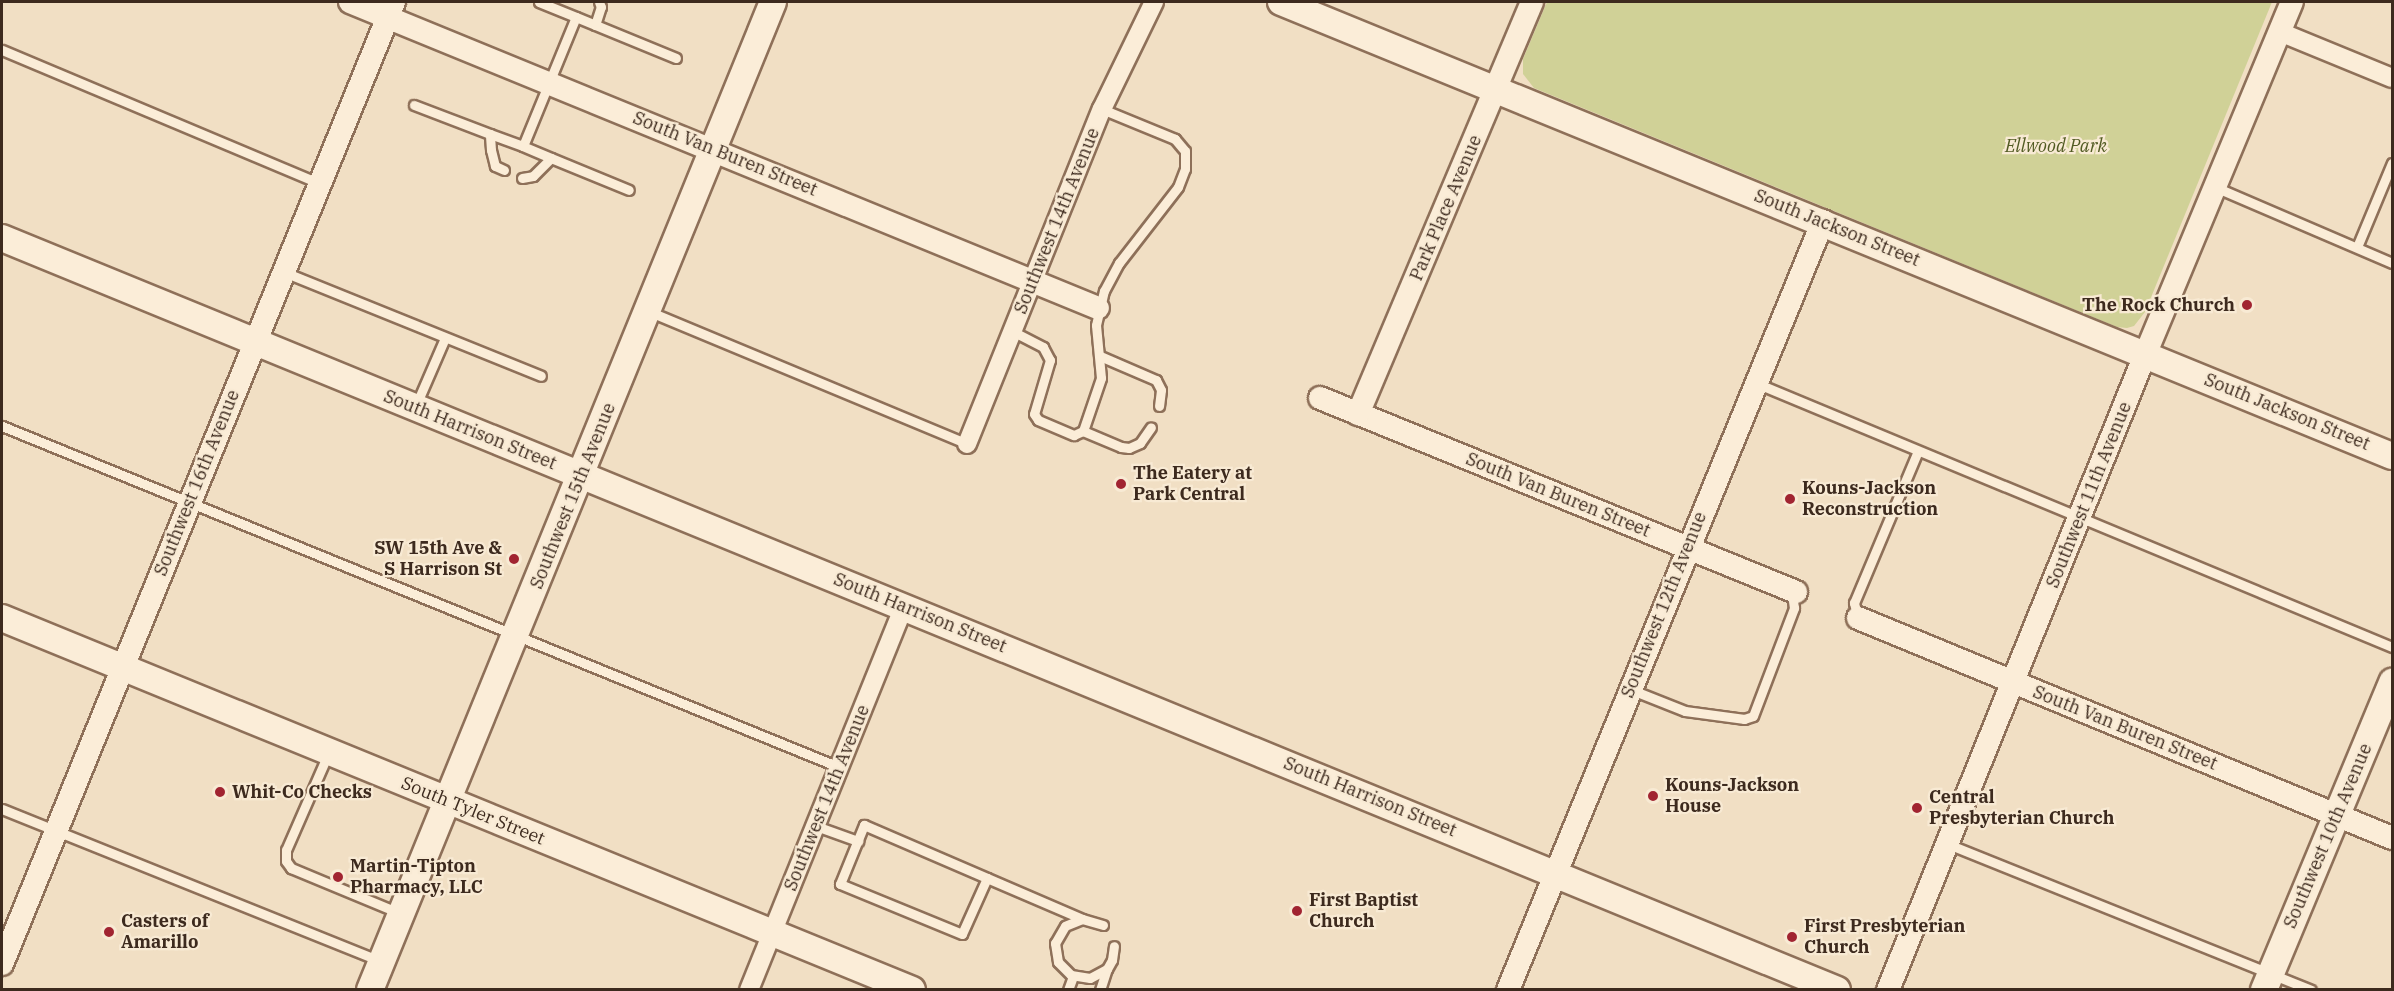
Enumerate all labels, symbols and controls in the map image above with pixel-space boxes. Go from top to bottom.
street label: South Van Buren Street [630,107,820,201]
street label: Southwest 14th Avenue [1010,125,1104,317]
street label: Park Place Avenue [1406,132,1486,284]
park label: Ellwood Park [2005,135,2107,157]
street label: South Jackson Street [1751,185,1923,271]
place label: The Rock Church [2082,294,2235,316]
marker: The Rock Church [2240,298,2254,312]
street label: South Jackson Street [2201,369,2373,455]
street label: South Harrison Street [380,385,560,475]
street label: Southwest 16th Avenue [150,387,244,579]
street label: Southwest 11th Avenue [2042,399,2136,591]
street label: Southwest 15th Avenue [526,400,620,592]
street label: South Van Buren Street [1463,448,1653,542]
place label: The Eatery at Park Central [1133,463,1252,506]
marker: The Eatery at Park Central [1114,477,1128,491]
place label: Kouns-Jackson Reconstruction [1802,478,1938,520]
marker: Kouns-Jackson Reconstruction [1783,492,1797,506]
street label: Southwest 12th Avenue [1617,509,1711,701]
place label: SW 15th Ave & S Harrison St [374,538,502,580]
marker: SW 15th Ave & S Harrison St [507,552,521,566]
street label: South Harrison Street [830,568,1010,658]
street label: South Van Buren Street [2030,681,2220,775]
street label: Southwest 14th Avenue [780,702,874,894]
street label: Southwest 10th Avenue [2279,740,2377,932]
street label: South Harrison Street [1280,752,1460,842]
street label: South Tyler Street [398,772,548,850]
place label: Kouns-Jackson House [1665,775,1799,818]
place label: Whit-Co Checks [232,781,372,803]
marker: Whit-Co Checks [213,785,227,799]
place label: Central Presbyterian Church [1929,787,2114,830]
marker: Kouns-Jackson House [1646,789,1660,803]
marker: Central Presbyterian Church [1910,801,1924,815]
place label: Martin-Tipton Pharmacy, LLC [350,856,483,898]
marker: Martin-Tipton Pharmacy, LLC [331,870,345,884]
place label: First Baptist Church [1309,890,1418,932]
marker: First Baptist Church [1290,904,1304,918]
place label: Casters of Amarillo [121,911,209,954]
place label: First Presbyterian Church [1804,916,1965,958]
marker: Casters of Amarillo [102,925,116,939]
marker: First Presbyterian Church [1785,930,1799,944]

